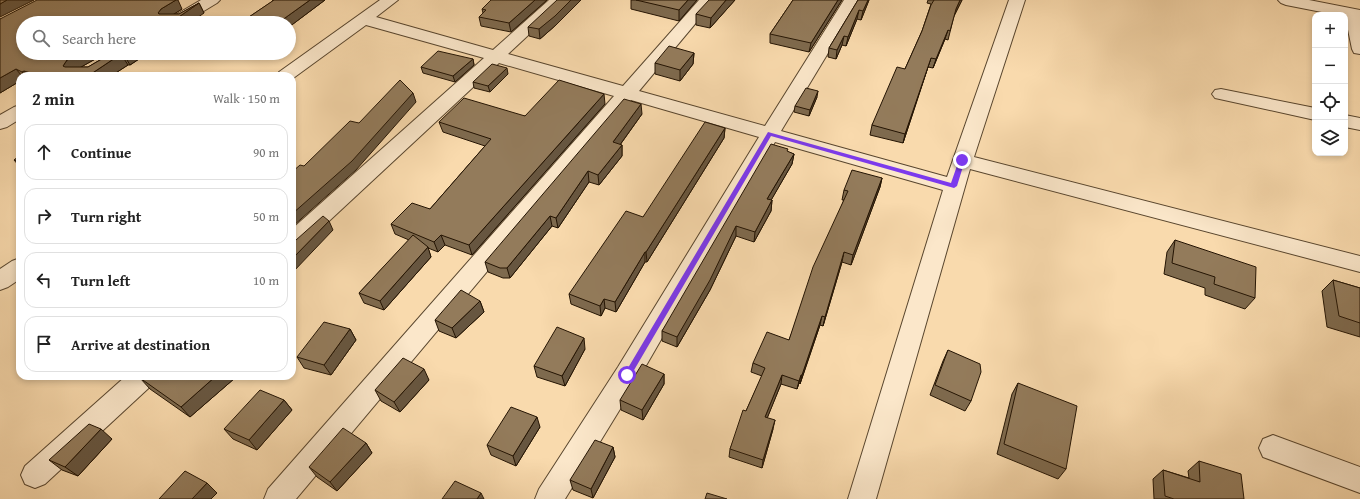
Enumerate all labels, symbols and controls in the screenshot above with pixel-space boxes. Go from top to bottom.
map controls [1312,12,1348,156]
button: + [1312,12,1348,48]
search box [16,16,296,60]
icon: search [30,27,52,49]
text: Search here [62,28,136,49]
button: − [1312,48,1348,84]
button: locate [1312,84,1348,120]
text: 2 min [32,86,74,111]
text: Walk · 150 m [213,89,280,108]
button: layers [1312,120,1348,156]
icon: ahead [33,141,55,163]
text: Continue [71,142,132,163]
text: 90 m [253,143,279,162]
route end [953,151,971,169]
icon: right [33,205,55,227]
text: Turn right [71,206,142,227]
text: 50 m [253,207,279,226]
icon: left [33,269,55,291]
text: Turn left [71,270,130,291]
text: 10 m [253,271,279,290]
icon: arrive [33,333,55,355]
text: Arrive at destination [71,334,210,355]
route start [618,366,636,384]

